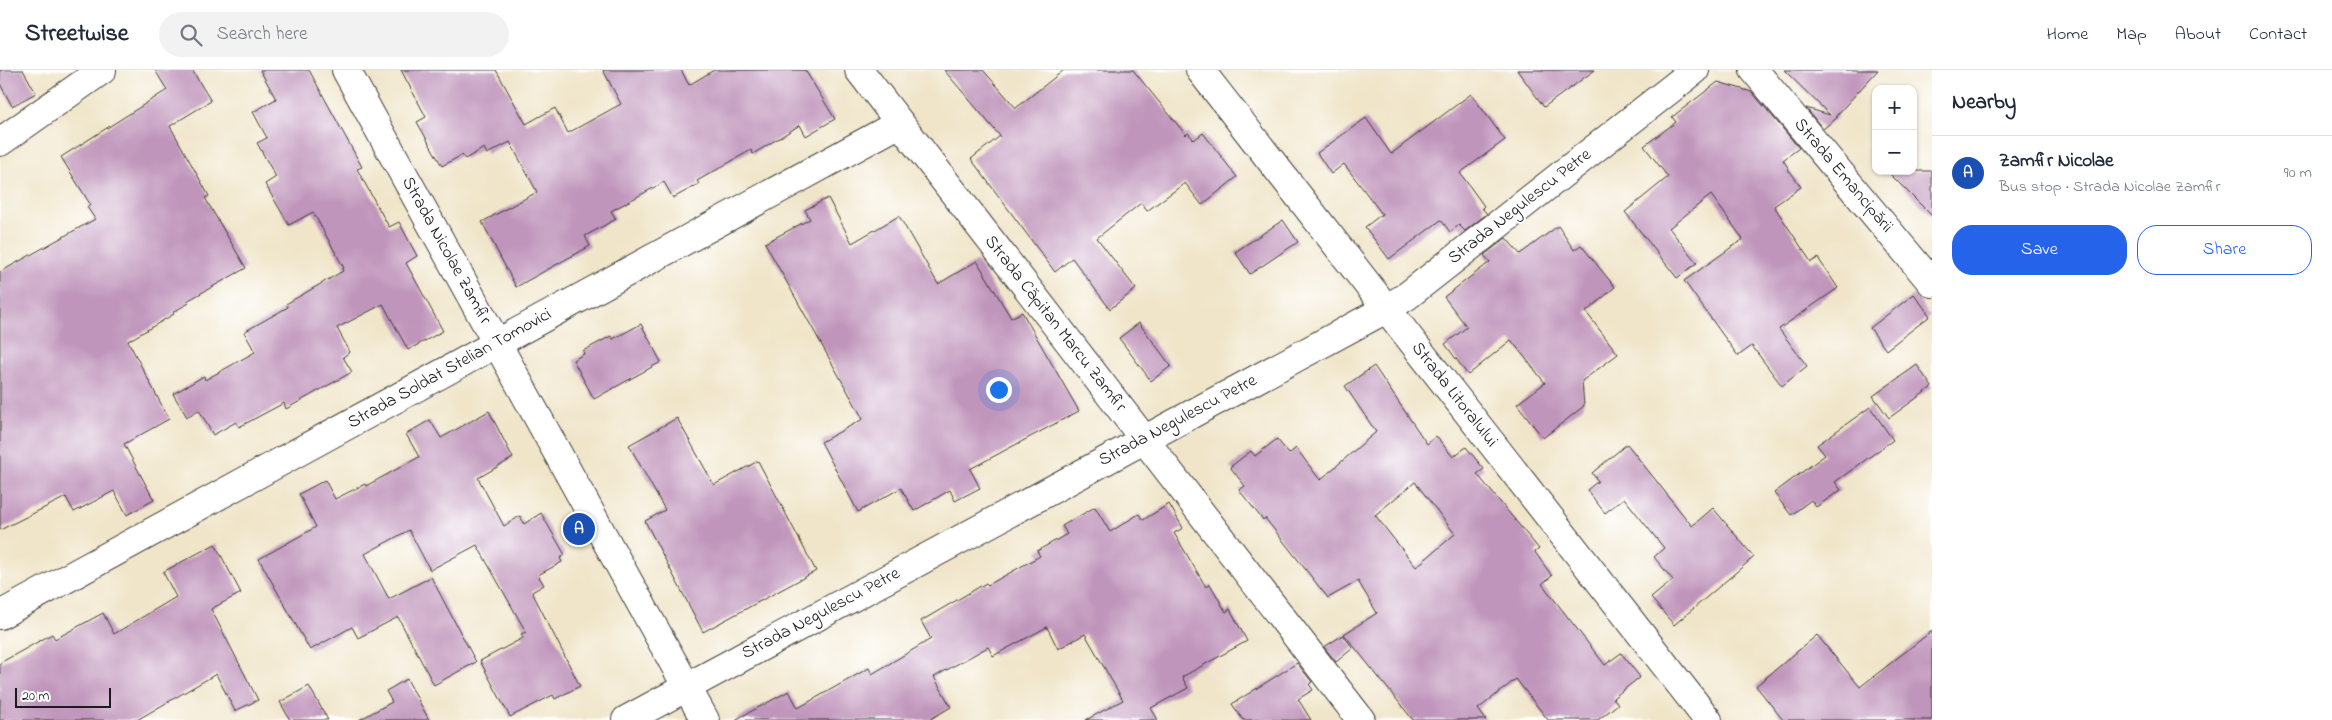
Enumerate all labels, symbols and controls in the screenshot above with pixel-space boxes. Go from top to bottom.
search box [159,12,509,57]
text: Streetwise [25,17,129,52]
icon: search [177,21,205,49]
text: Search here [217,21,308,48]
text: Home [2047,22,2088,48]
text: Map [2116,22,2147,48]
text: About [2175,22,2221,48]
text: Contact [2249,22,2307,48]
map controls [1872,85,1917,175]
button: + [1872,85,1917,130]
text: Nearby [1952,88,2016,118]
street label: Strada Emancipării [1787,113,1899,239]
button: − [1872,130,1917,175]
street label: Strada Negulescu Petre [1443,142,1599,272]
text: Zamfir Nicolae [1999,148,2114,175]
text: A [1963,161,1973,185]
text: 90 m [2284,161,2312,185]
street label: Strada Nicolae Zamfir [394,172,498,330]
text: Bus stop · Strada Nicolae Zamfir [1999,175,2220,199]
button: Save [1952,225,2127,275]
button: Share [2137,225,2312,275]
street label: Strada Căpitan Marcu Zamfir [978,230,1133,418]
street label: Strada Soldat Stelian Tomovici [343,302,557,436]
street label: Strada Litoralului [1404,337,1504,453]
street label: Strada Negulescu Petre [1094,368,1263,475]
your location [986,377,1012,403]
pin: A [563,510,595,548]
street label: Strada Negulescu Petre [737,561,906,668]
scale bar [15,685,111,708]
text: 20 m [22,686,49,707]

